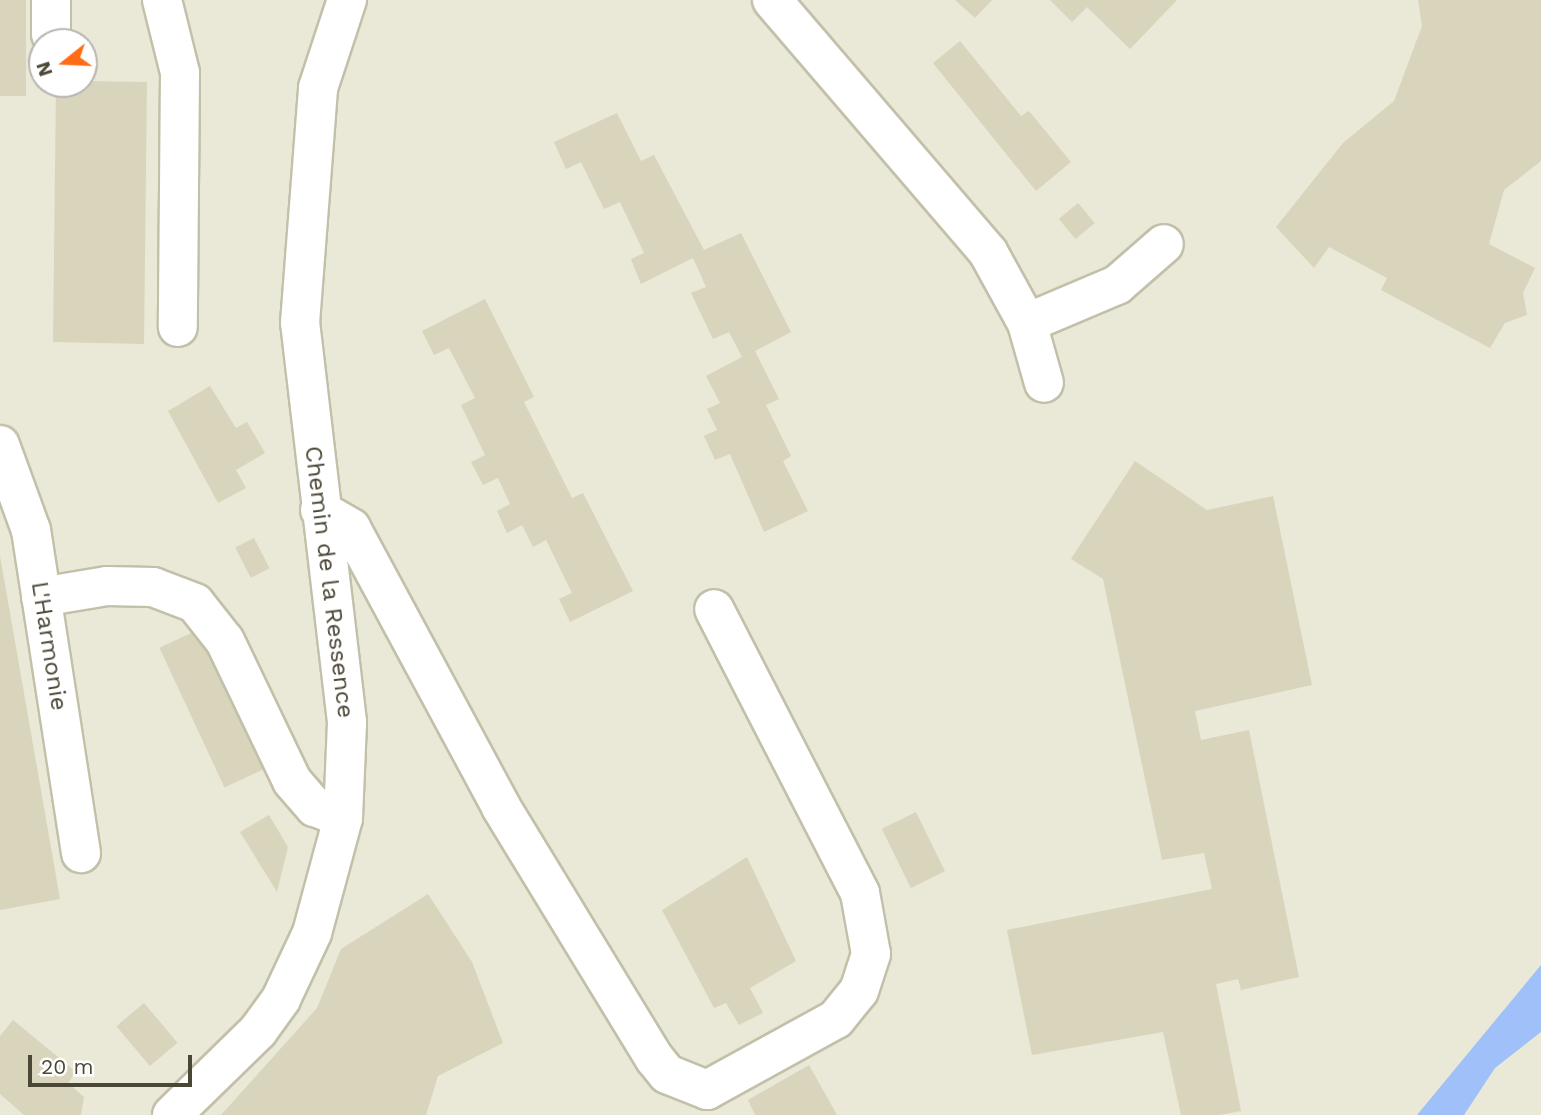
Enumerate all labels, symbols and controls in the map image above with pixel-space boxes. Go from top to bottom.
north arrow [28,28,98,98]
text: N [31,59,58,79]
street label: Chemin de la Ressence [298,444,360,720]
street label: L'Harmonie [25,579,73,713]
scale bar [32,1042,196,1086]
text: 20 m [41,1054,93,1079]

